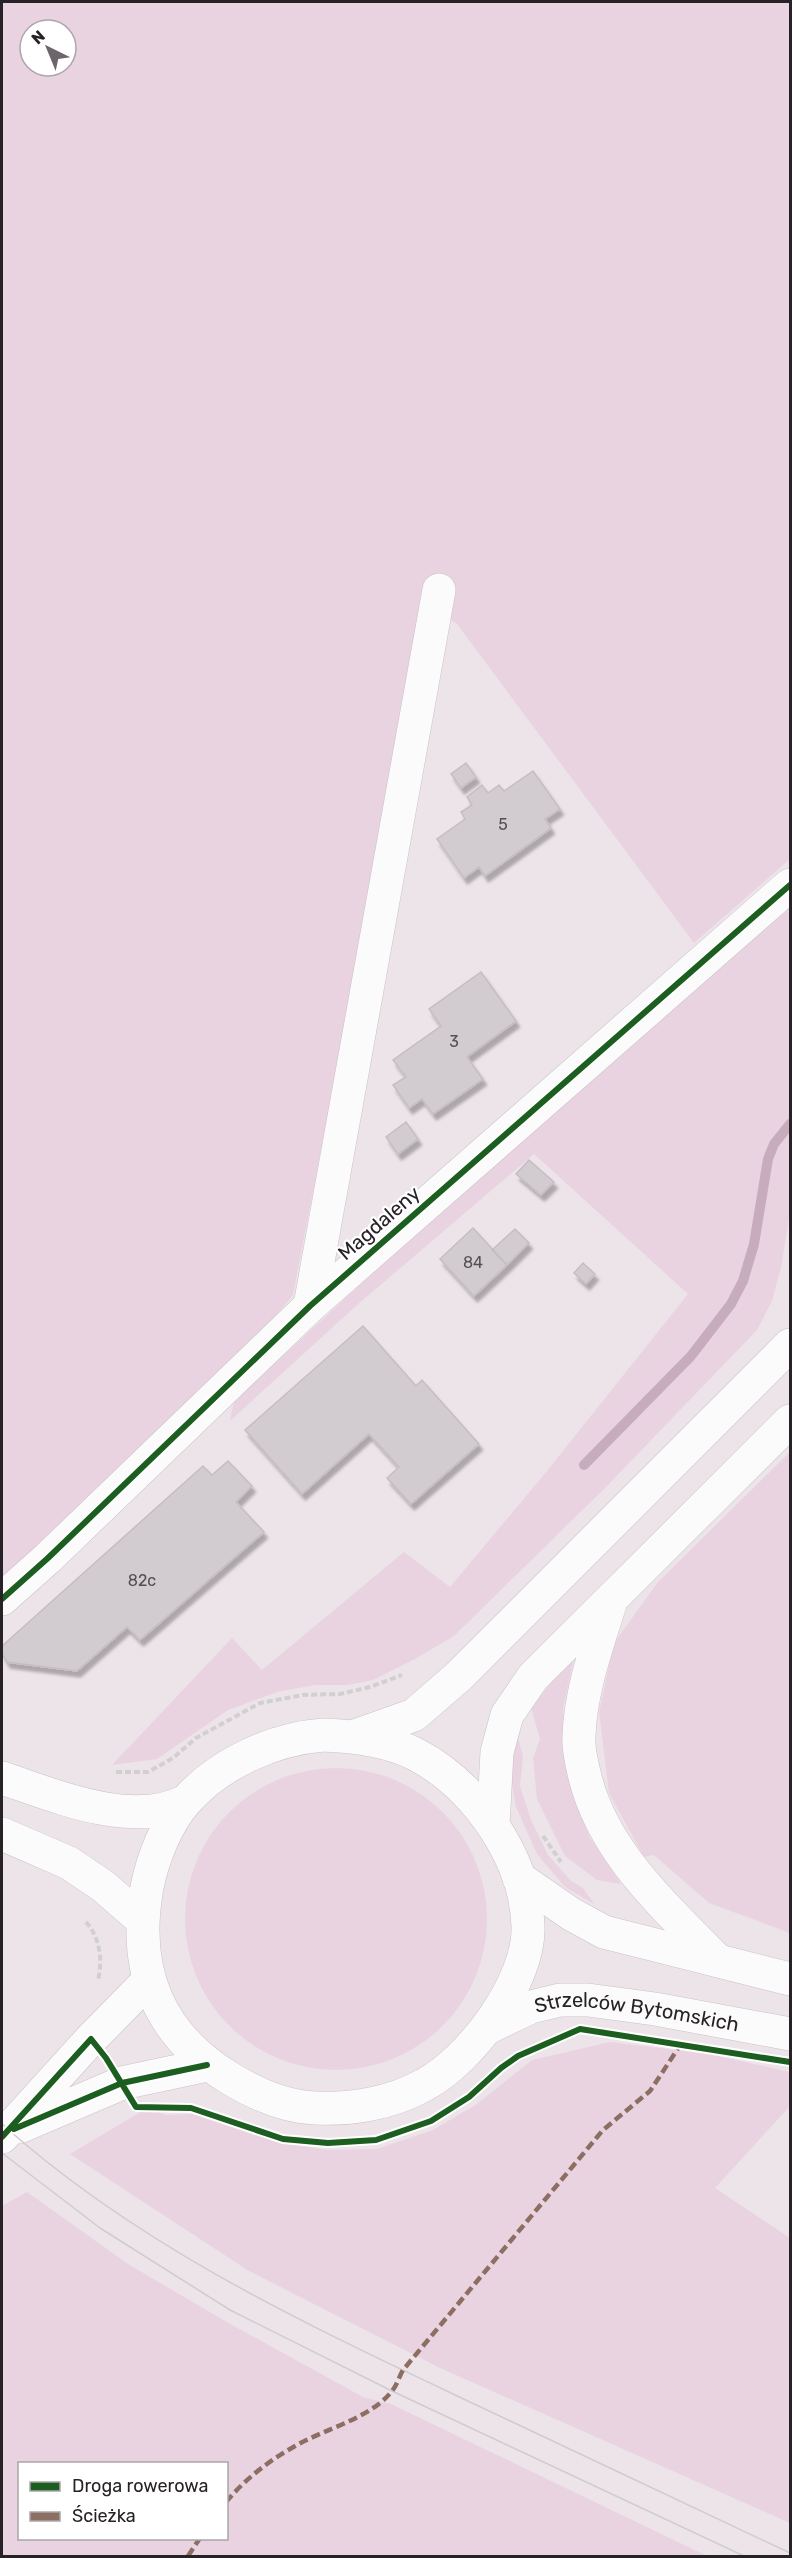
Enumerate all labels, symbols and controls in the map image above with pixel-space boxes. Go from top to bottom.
north arrow [18,18,78,78]
text: N [27,27,49,48]
house number: 5 [498,815,508,834]
house number: 3 [449,1032,459,1051]
street label: Magdaleny [333,1181,425,1265]
house number: 84 [463,1253,483,1272]
house number: 82c [128,1571,156,1590]
street label: Strzelców Bytomskich [532,1988,741,2036]
legend [18,2462,228,2540]
text: Droga rowerowa [72,2475,208,2497]
text: Ścieżka [72,2505,136,2527]

